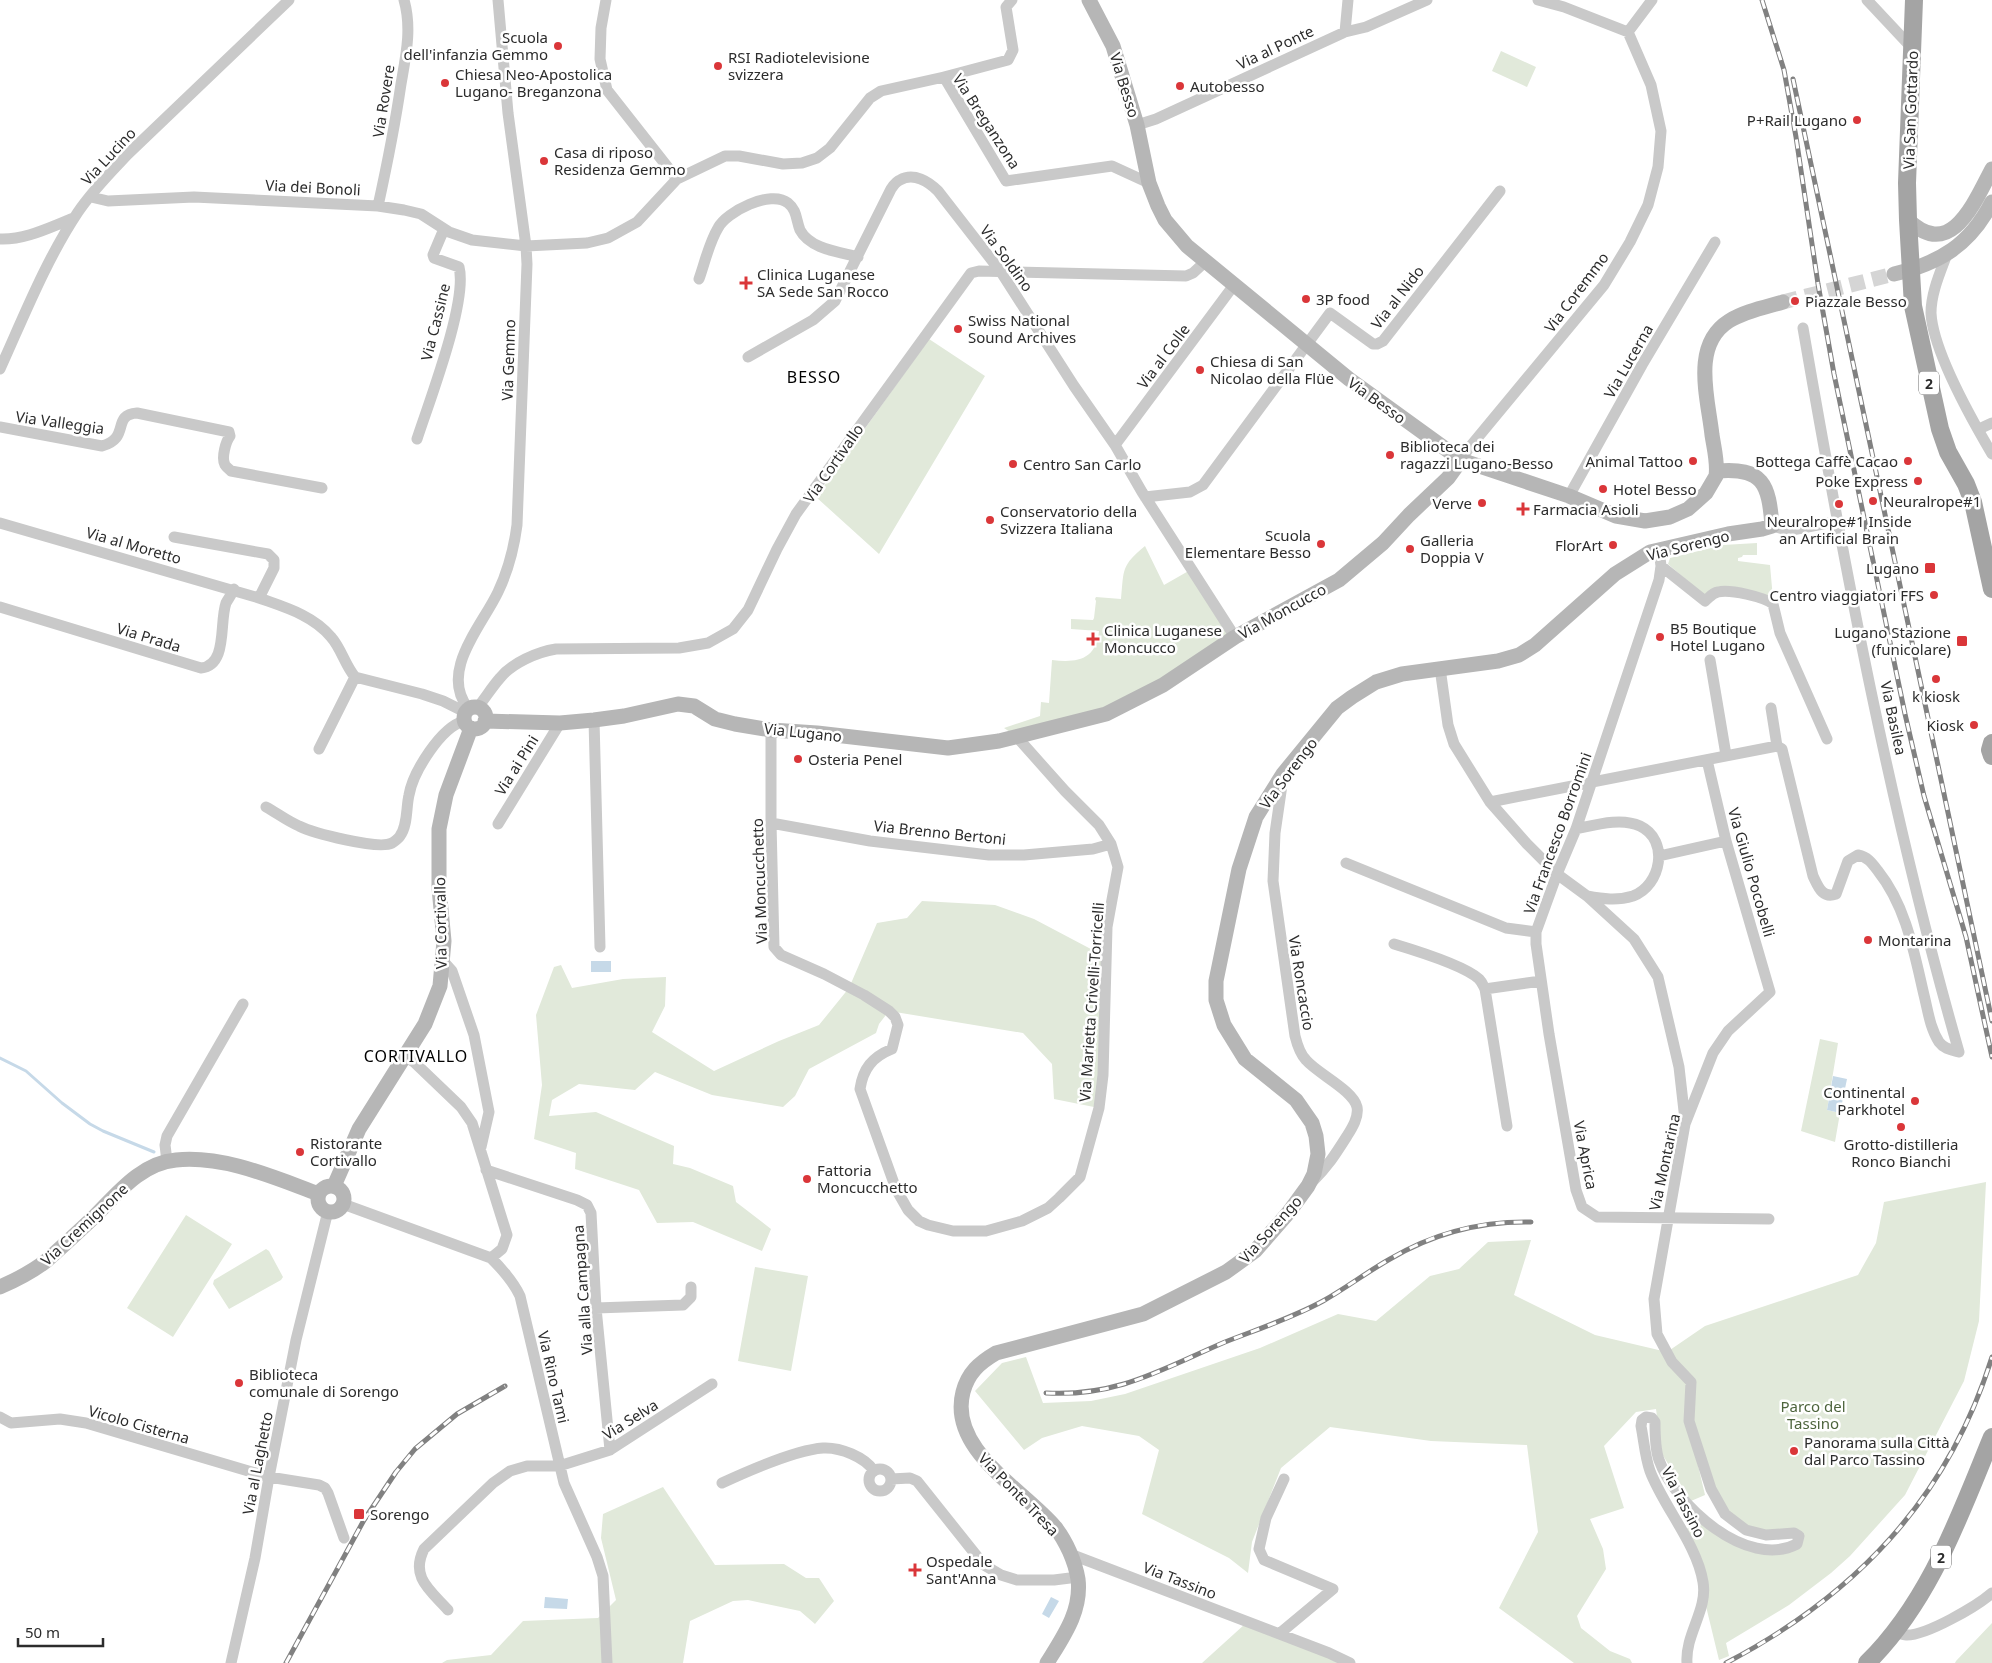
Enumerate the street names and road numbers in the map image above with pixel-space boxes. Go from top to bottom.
street label: Via al Ponte [1233,20,1317,74]
street label: Via Besso [1106,50,1144,120]
street label: Via San Gottardo [1898,50,1922,170]
street label: Via Rovere [367,63,399,139]
street label: Via Breganzona [949,69,1025,173]
street label: Via Lucino [76,123,140,189]
street label: Via dei Bonoli [265,175,361,199]
street label: Via Soldino [976,221,1038,295]
street label: Via Coremmo [1539,248,1613,336]
street label: Via al Nido [1366,261,1428,333]
street label: Via Cassine [416,281,454,363]
street label: Via Gemmo [497,319,519,401]
street label: Via al Colle [1132,320,1194,392]
street label: Via Lucerna [1599,321,1657,401]
street label: Via Besso [1344,372,1410,428]
road number: 2 [1919,372,1939,394]
street label: Via Valleggia [14,406,106,438]
street label: Via Cortivallo [798,420,868,506]
street label: Via al Moretto [84,522,184,568]
street label: Via Sorengo [1645,525,1731,565]
street label: Via Moncucco [1235,579,1329,643]
street label: Via Prada [114,618,184,656]
street label: Via Basilea [1876,679,1912,757]
street label: Via Lugano [763,718,843,746]
street label: Via ai Pini [490,731,542,799]
street label: Via Sorengo [1255,733,1321,813]
street label: Via Francesco Borromini [1518,749,1596,917]
street label: Via Giulio Pocobelli [1724,805,1780,939]
street label: Via Brenno Bertoni [873,815,1007,849]
street label: Via Moncucchetto [747,818,771,944]
street label: Via Cortivallo [429,877,451,969]
street label: Via Marietta Crivelli-Torricelli [1074,901,1108,1103]
street label: Via Roncaccio [1285,934,1319,1032]
street label: Via Montarina [1644,1112,1684,1212]
street label: Via Aprica [1570,1119,1602,1191]
street label: Via Cremignone [36,1178,132,1270]
street label: Via Sorengo [1234,1191,1306,1267]
street label: Via alla Campagna [567,1224,597,1356]
street label: Via Rino Tami [534,1329,574,1425]
street label: Via Selva [598,1394,662,1444]
street label: Vicolo Cisterna [86,1400,192,1448]
street label: Via al Laghetto [237,1410,277,1516]
street label: Via Ponte Tresa [974,1448,1064,1540]
street label: Via Tassino [1658,1463,1710,1541]
road number: 2 [1931,1545,1951,1568]
street label: Via Tassino [1140,1557,1220,1603]

